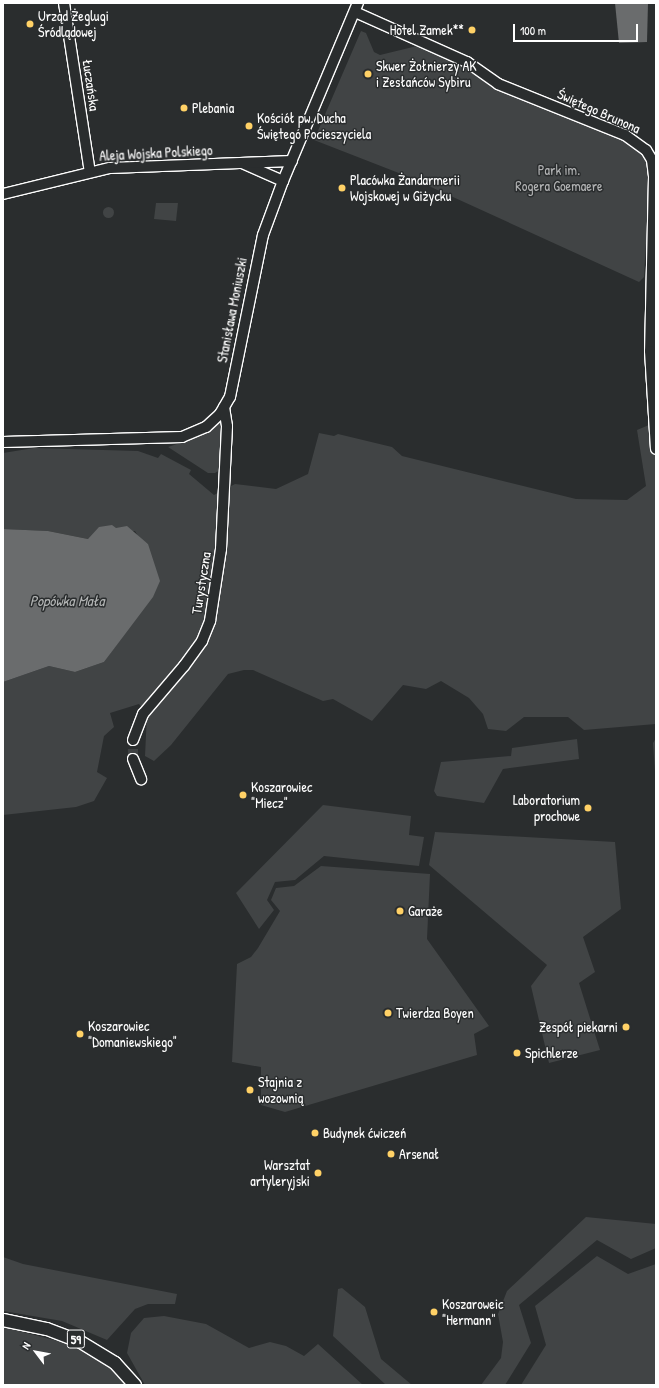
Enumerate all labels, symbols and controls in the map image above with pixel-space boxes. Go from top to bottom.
place label: Urząd Żeglugi Śródlądowej [38,8,109,40]
scale bar [515,16,640,42]
marker: Urząd Żeglugi Śródlądowej [25,19,35,29]
place label: Hotel Zamek** [390,22,464,38]
text: 100 m [520,22,546,39]
marker: Hotel Zamek** [467,25,477,35]
street label: Łuczańska [79,58,103,112]
place label: Skwer Żołnierzy AK i Zesłańców Sybiru [376,58,477,90]
marker: Skwer Żołnierzy AK i Zesłańców Sybiru [363,69,373,79]
street label: Świętego Brunona [555,85,643,137]
place label: Plebania [192,100,234,116]
marker: Plebania [179,103,189,113]
place label: Kościół pw. Ducha Świętego Pocieszyciela [257,110,371,142]
marker: Kościół pw. Ducha Świętego Pocieszyciela [244,121,254,131]
street label: Aleja Wojska Polskiego [99,142,213,164]
park label: Park im. Rogera Goemaere [515,162,603,194]
place label: Placówka Żandarmerii Wojskowej w Giżycku [350,172,460,204]
marker: Placówka Żandarmerii Wojskowej w Giżycku [337,183,347,193]
street label: Stanisława Moniuszki [214,256,250,364]
street label: Turystyczna [188,551,214,615]
water label: Popówka Mała [30,592,104,610]
place label: Koszarowiec "Miecz" [251,779,312,812]
marker: Koszarowiec "Miecz" [238,790,248,800]
place label: Laboratorium prochowe [513,792,580,824]
marker: Laboratorium prochowe [583,803,593,813]
place label: Garaże [408,903,443,919]
marker: Garaże [395,906,405,916]
place label: Twierdza Boyen [396,1005,474,1021]
marker: Twierdza Boyen [383,1008,393,1018]
place label: Koszarowiec "Domaniewskiego" [88,1018,177,1050]
place label: Zespół piekarni [539,1019,618,1035]
marker: Zespół piekarni [621,1022,631,1032]
marker: Koszarowiec "Domaniewskiego" [75,1029,85,1039]
place label: Spichlerze [525,1045,578,1061]
marker: Spichlerze [512,1048,522,1058]
place label: Stajnia z wozownią [258,1074,303,1106]
marker: Stajnia z wozownią [245,1085,255,1095]
place label: Budynek ćwiczeń [323,1125,406,1141]
marker: Budynek ćwiczeń [310,1128,320,1138]
place label: Arsenał [399,1146,439,1162]
marker: Arsenał [386,1149,396,1159]
place label: Warsztat artyleryjski [250,1157,310,1190]
marker: Warsztat artyleryjski [313,1168,323,1178]
place label: Koszaroweic "Hermann" [442,1296,503,1328]
marker: Koszaroweic "Hermann" [429,1307,439,1317]
road number: 59 [66,1328,86,1350]
north arrow [16,1332,56,1372]
text: N [18,1339,33,1352]

